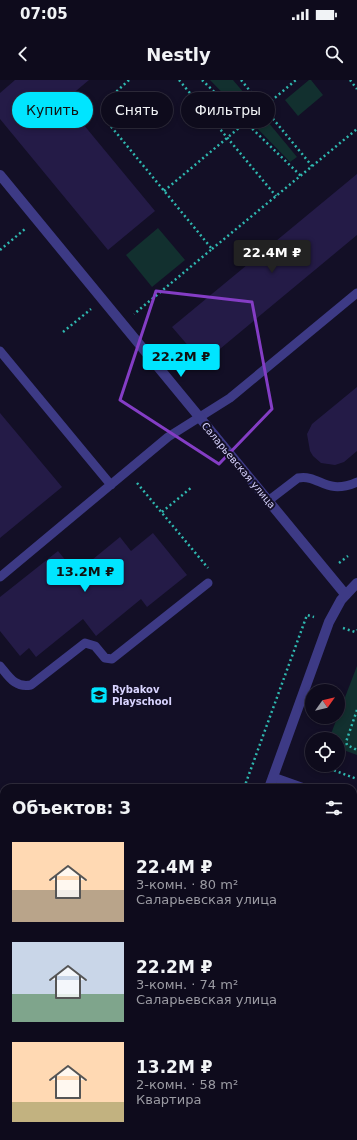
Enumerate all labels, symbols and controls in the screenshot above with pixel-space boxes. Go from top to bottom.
text: 07:05 [20,5,68,23]
icon: back [12,43,34,65]
icon: search [323,43,345,65]
text: Nestly [146,44,211,65]
chip: Купить [12,92,93,128]
chip: Снять [101,92,173,128]
chip: Фильтры [181,92,275,128]
pin: 22.4M ₽ [235,240,309,274]
text: 22.4M ₽ [243,245,301,260]
pin: 22.2M ₽ [144,344,218,378]
text: 22.2M ₽ [152,349,210,364]
street label: Саларьевская улица [200,420,278,510]
pin: 13.2M ₽ [48,559,122,593]
text: 13.2M ₽ [56,564,114,579]
place label: Rybakov Playschool [112,684,172,707]
north arrow [305,684,345,724]
map controls [305,684,345,772]
school or university icon: Rybakov Playschool [89,685,109,705]
button: locate [305,732,345,772]
icon: filters [323,797,345,819]
text: Объектов: 3 [12,798,131,818]
text: 22.4M ₽ [136,857,213,877]
icon: home [44,858,92,906]
text: 3-комн. · 80 m² [136,877,238,892]
text: Саларьевская улица [136,892,277,907]
text: 22.2M ₽ [136,957,213,977]
icon: home [44,958,92,1006]
text: 3-комн. · 74 m² [136,977,238,992]
text: Саларьевская улица [136,992,277,1007]
text: 13.2M ₽ [136,1057,213,1077]
icon: home [44,1058,92,1106]
text: 2-комн. · 58 m² [136,1077,238,1092]
text: Квартира [136,1092,201,1107]

